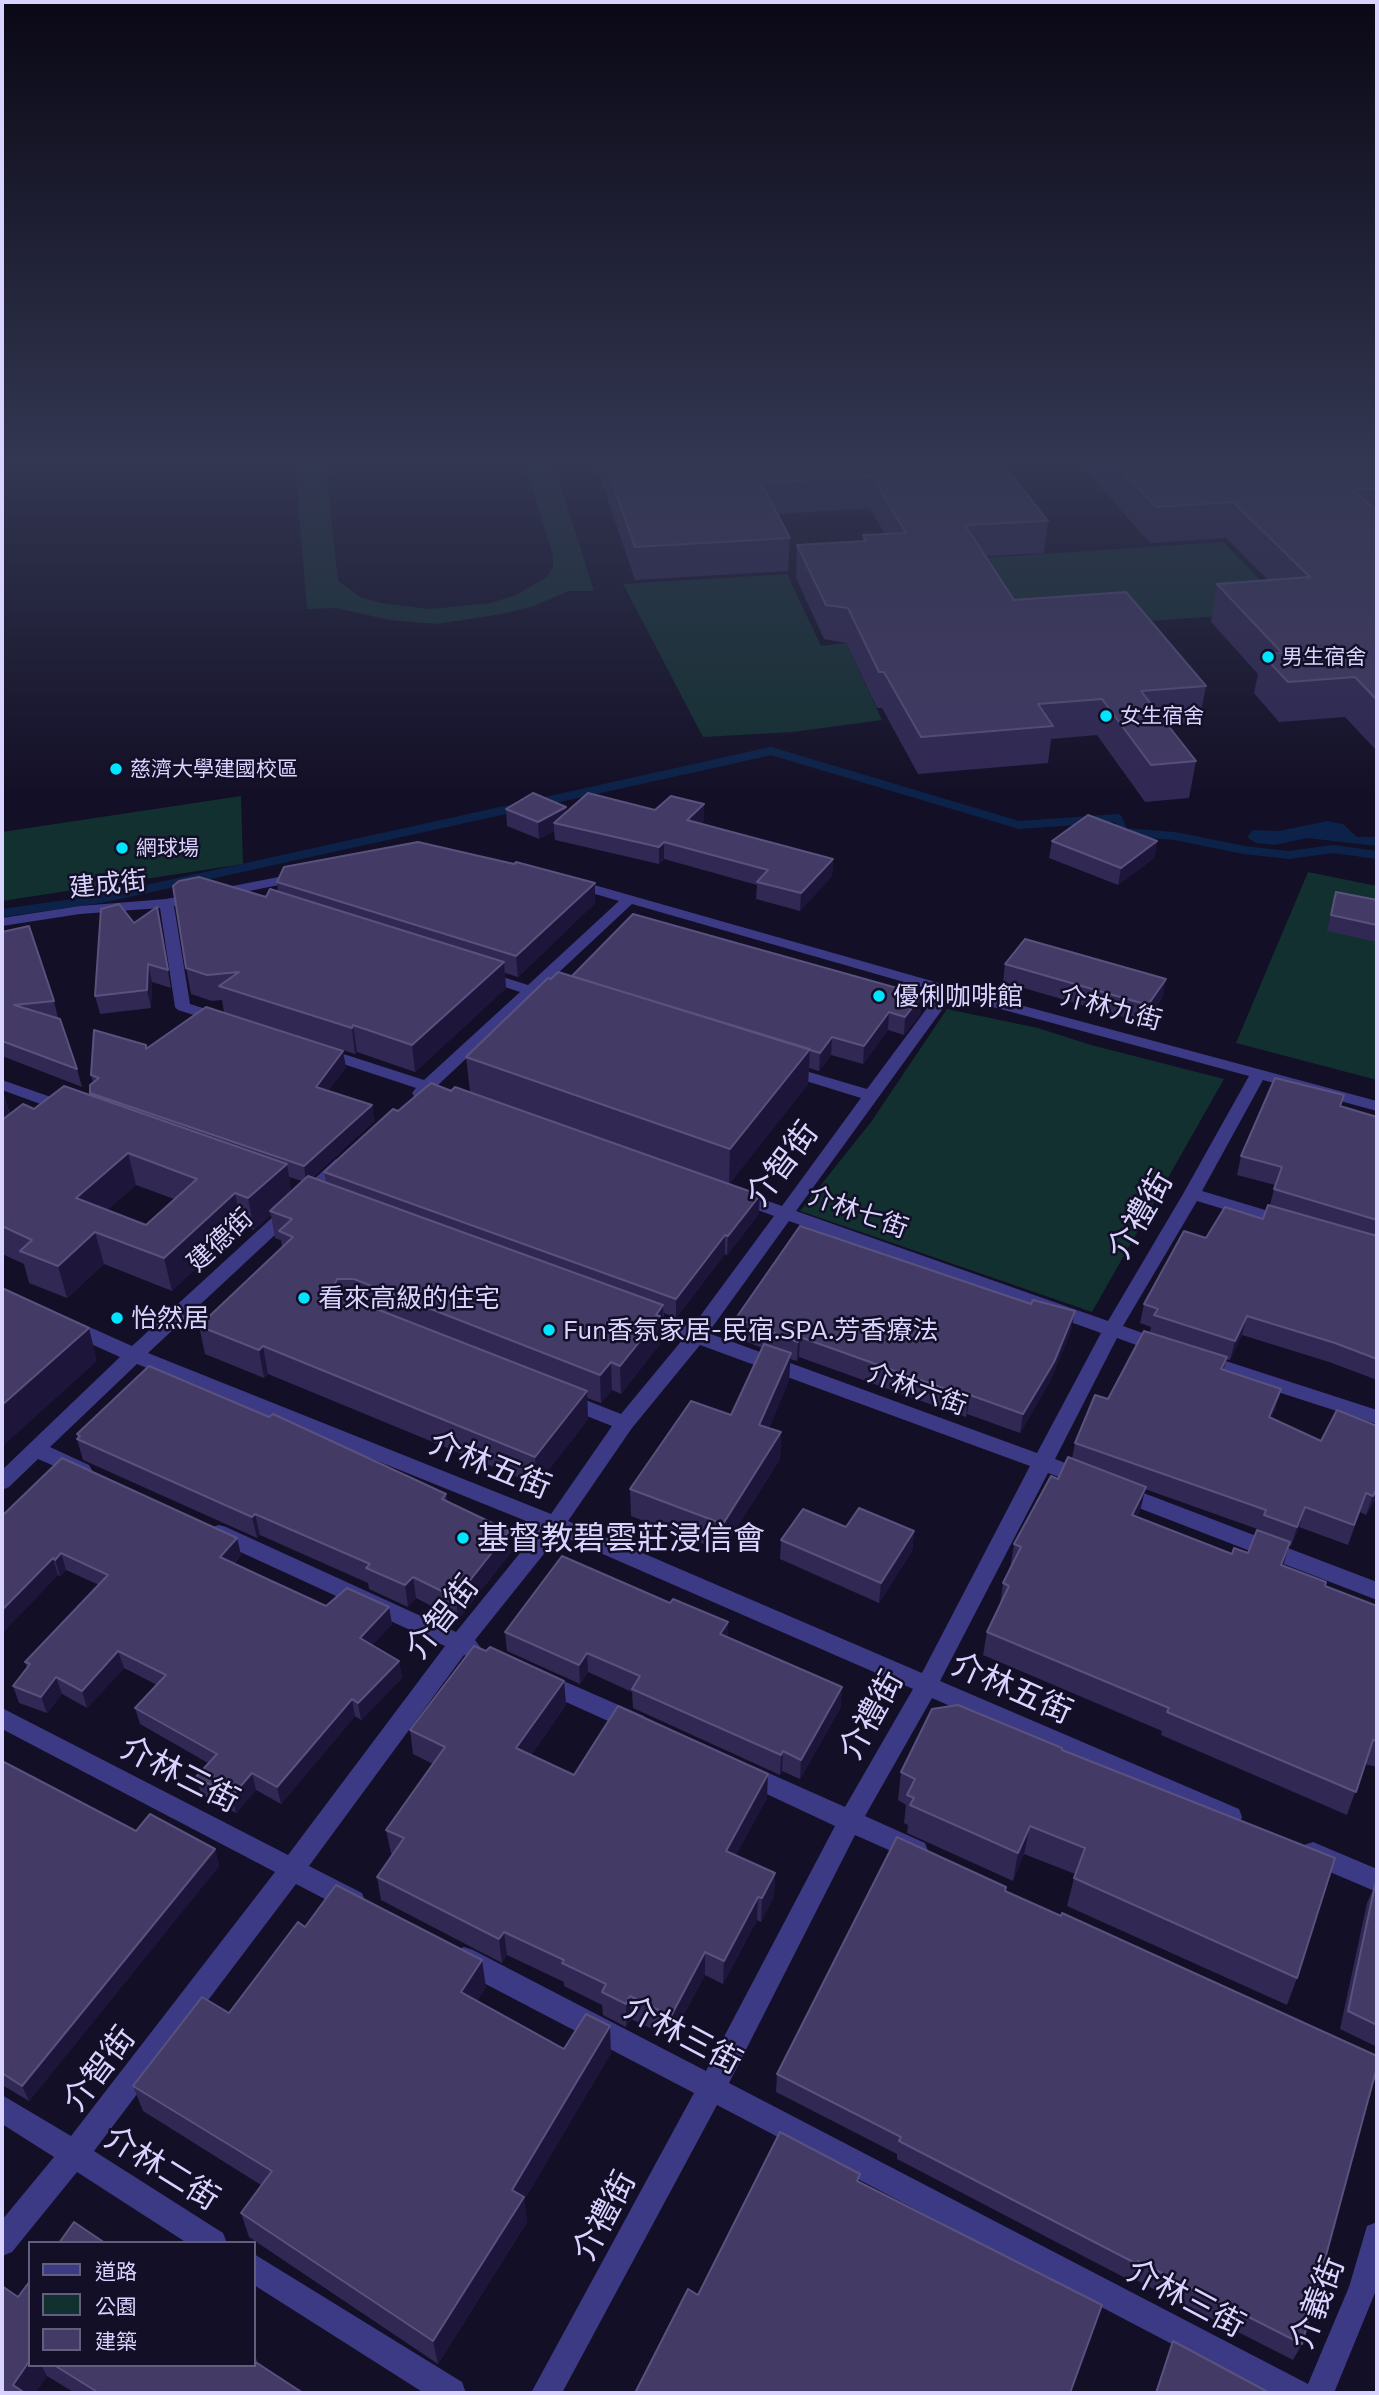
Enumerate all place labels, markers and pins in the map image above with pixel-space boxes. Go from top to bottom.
place label: 男生宿舍 [1282,644,1366,670]
marker: 男生宿舍 [1260,649,1276,665]
place label: 女生宿舍 [1120,703,1204,729]
marker: 女生宿舍 [1098,708,1114,724]
place label: 慈濟大學建國校區 [130,756,298,782]
marker: 慈濟大學建國校區 [108,761,124,777]
place label: 網球場 [136,835,199,861]
marker: 網球場 [114,840,130,856]
place label: 優俐咖啡館 [893,980,1023,1012]
marker: 優俐咖啡館 [871,988,887,1004]
place label: 看來高級的住宅 [318,1282,500,1314]
marker: 看來高級的住宅 [296,1290,312,1306]
place label: 怡然居 [131,1302,209,1334]
marker: 怡然居 [109,1310,125,1326]
place label: Fun香氛家居-民宿.SPA.芳香療法 [563,1314,938,1346]
marker: Fun香氛家居-民宿.SPA.芳香療法 [541,1322,557,1338]
place label: 基督教碧雲莊浸信會 [477,1519,765,1557]
marker: 基督教碧雲莊浸信會 [455,1530,471,1546]

